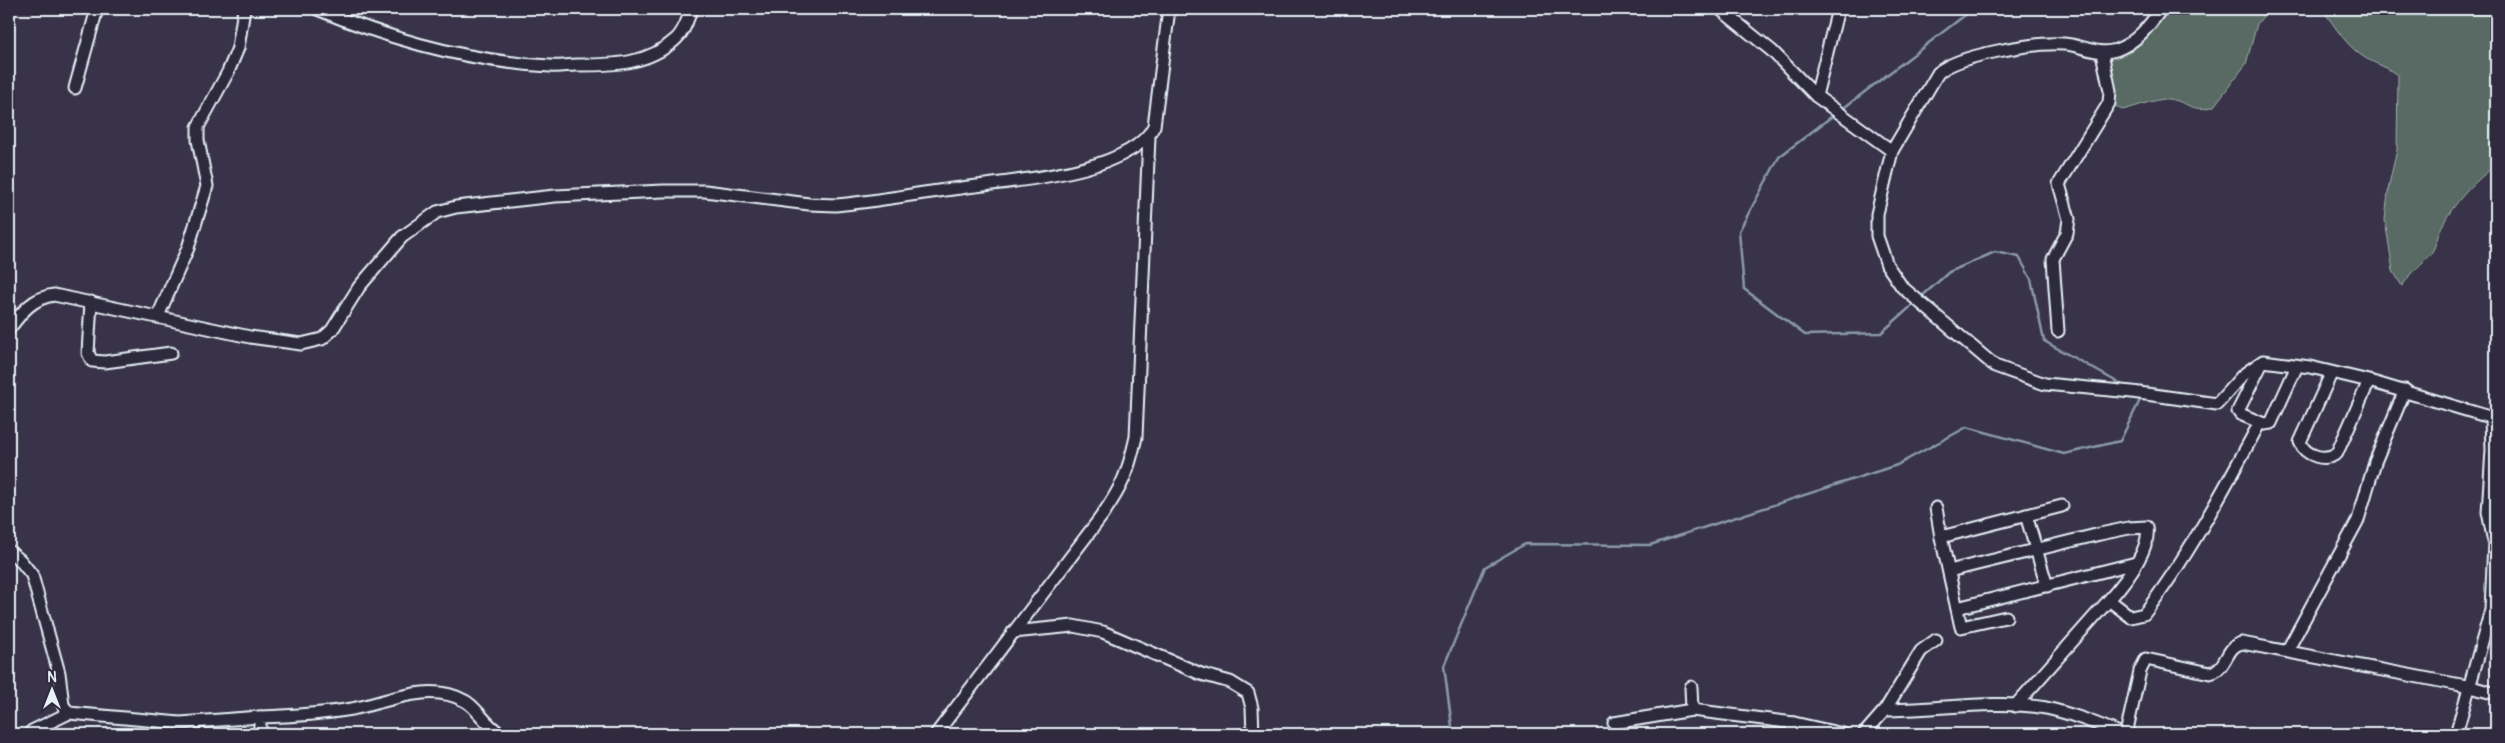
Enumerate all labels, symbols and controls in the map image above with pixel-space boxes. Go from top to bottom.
north arrow [28,666,78,716]
text: N [47,669,57,686]

